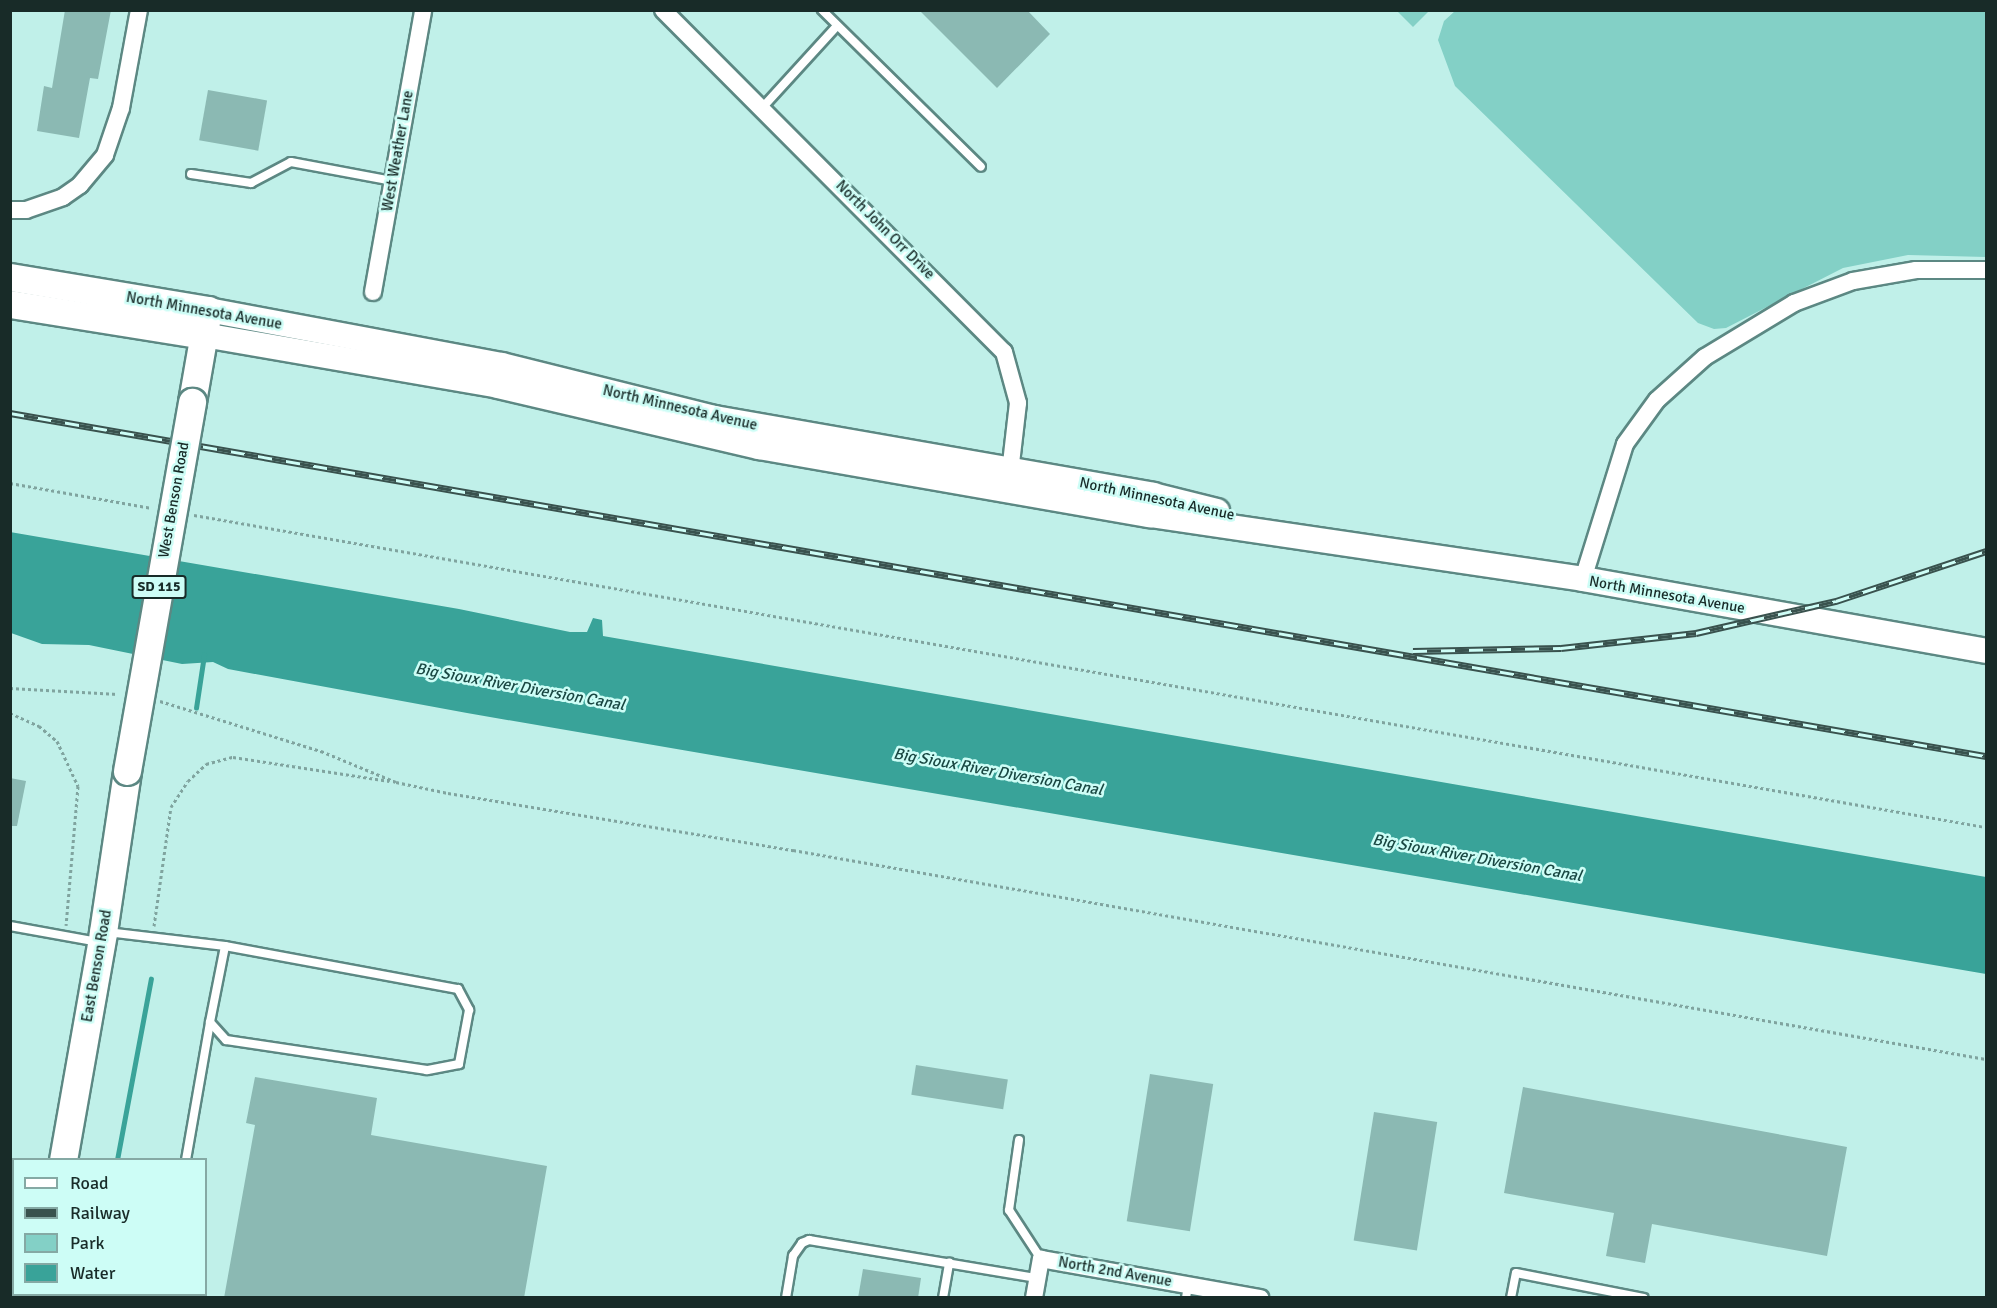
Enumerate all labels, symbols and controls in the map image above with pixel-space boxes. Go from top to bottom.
street label: West Weather Lane [378,89,418,213]
street label: North John Orr Drive [832,177,938,283]
street label: North Minnesota Avenue [125,288,283,334]
street label: North Minnesota Avenue [601,381,759,435]
street label: West Benson Road [155,441,193,559]
street label: North Minnesota Avenue [1078,474,1236,524]
street label: North Minnesota Avenue [1588,572,1746,618]
road number: SD 115 [130,576,188,598]
water label: Big Sioux River Diversion Canal [414,659,626,715]
water label: Big Sioux River Diversion Canal [892,744,1104,800]
water label: Big Sioux River Diversion Canal [1371,830,1583,886]
street label: East Benson Road [78,908,116,1024]
legend [12,1158,207,1296]
text: Road [70,1172,109,1194]
text: Railway [70,1202,130,1224]
text: Park [70,1232,105,1254]
street label: North 2nd Avenue [1057,1253,1173,1291]
text: Water [70,1262,115,1284]

